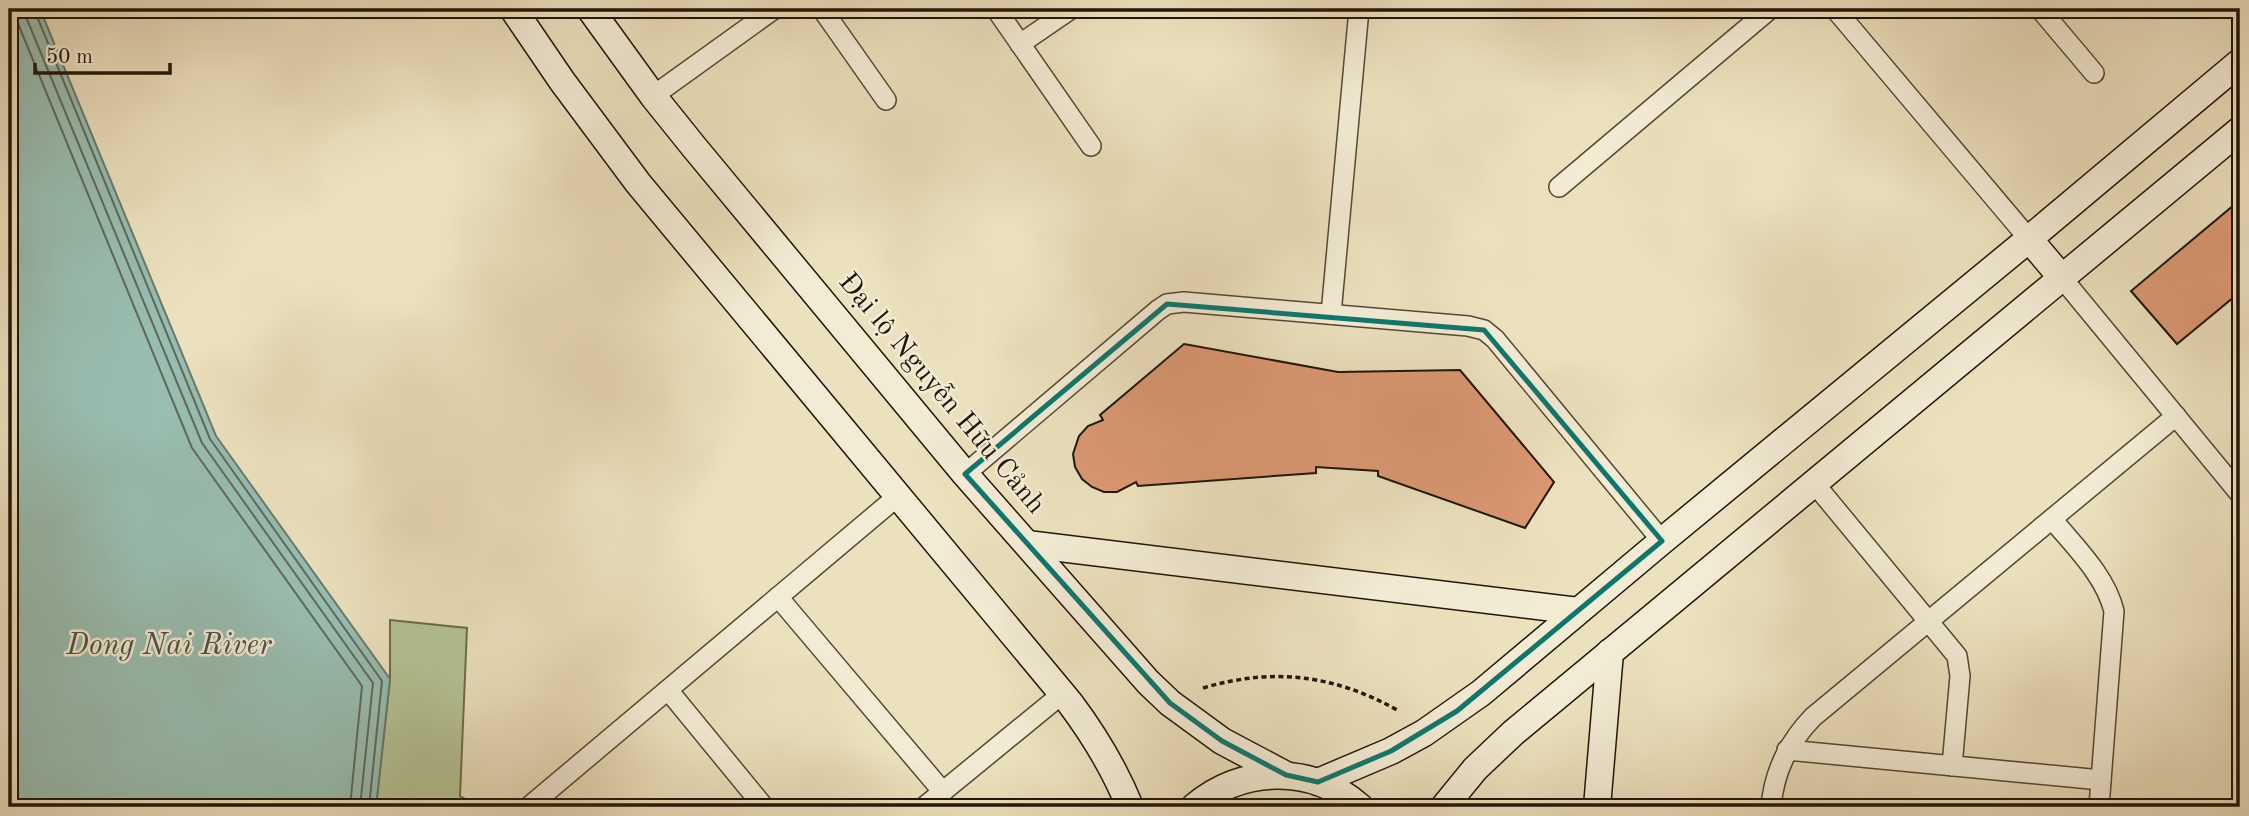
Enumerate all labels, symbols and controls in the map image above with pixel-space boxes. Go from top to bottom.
scale bar [35,32,170,76]
text: 50 m [46,47,93,68]
street label: Đại lộ Nguyễn Hữu Cảnh [832,267,1051,520]
water label: Dong Nai River [65,631,273,661]

